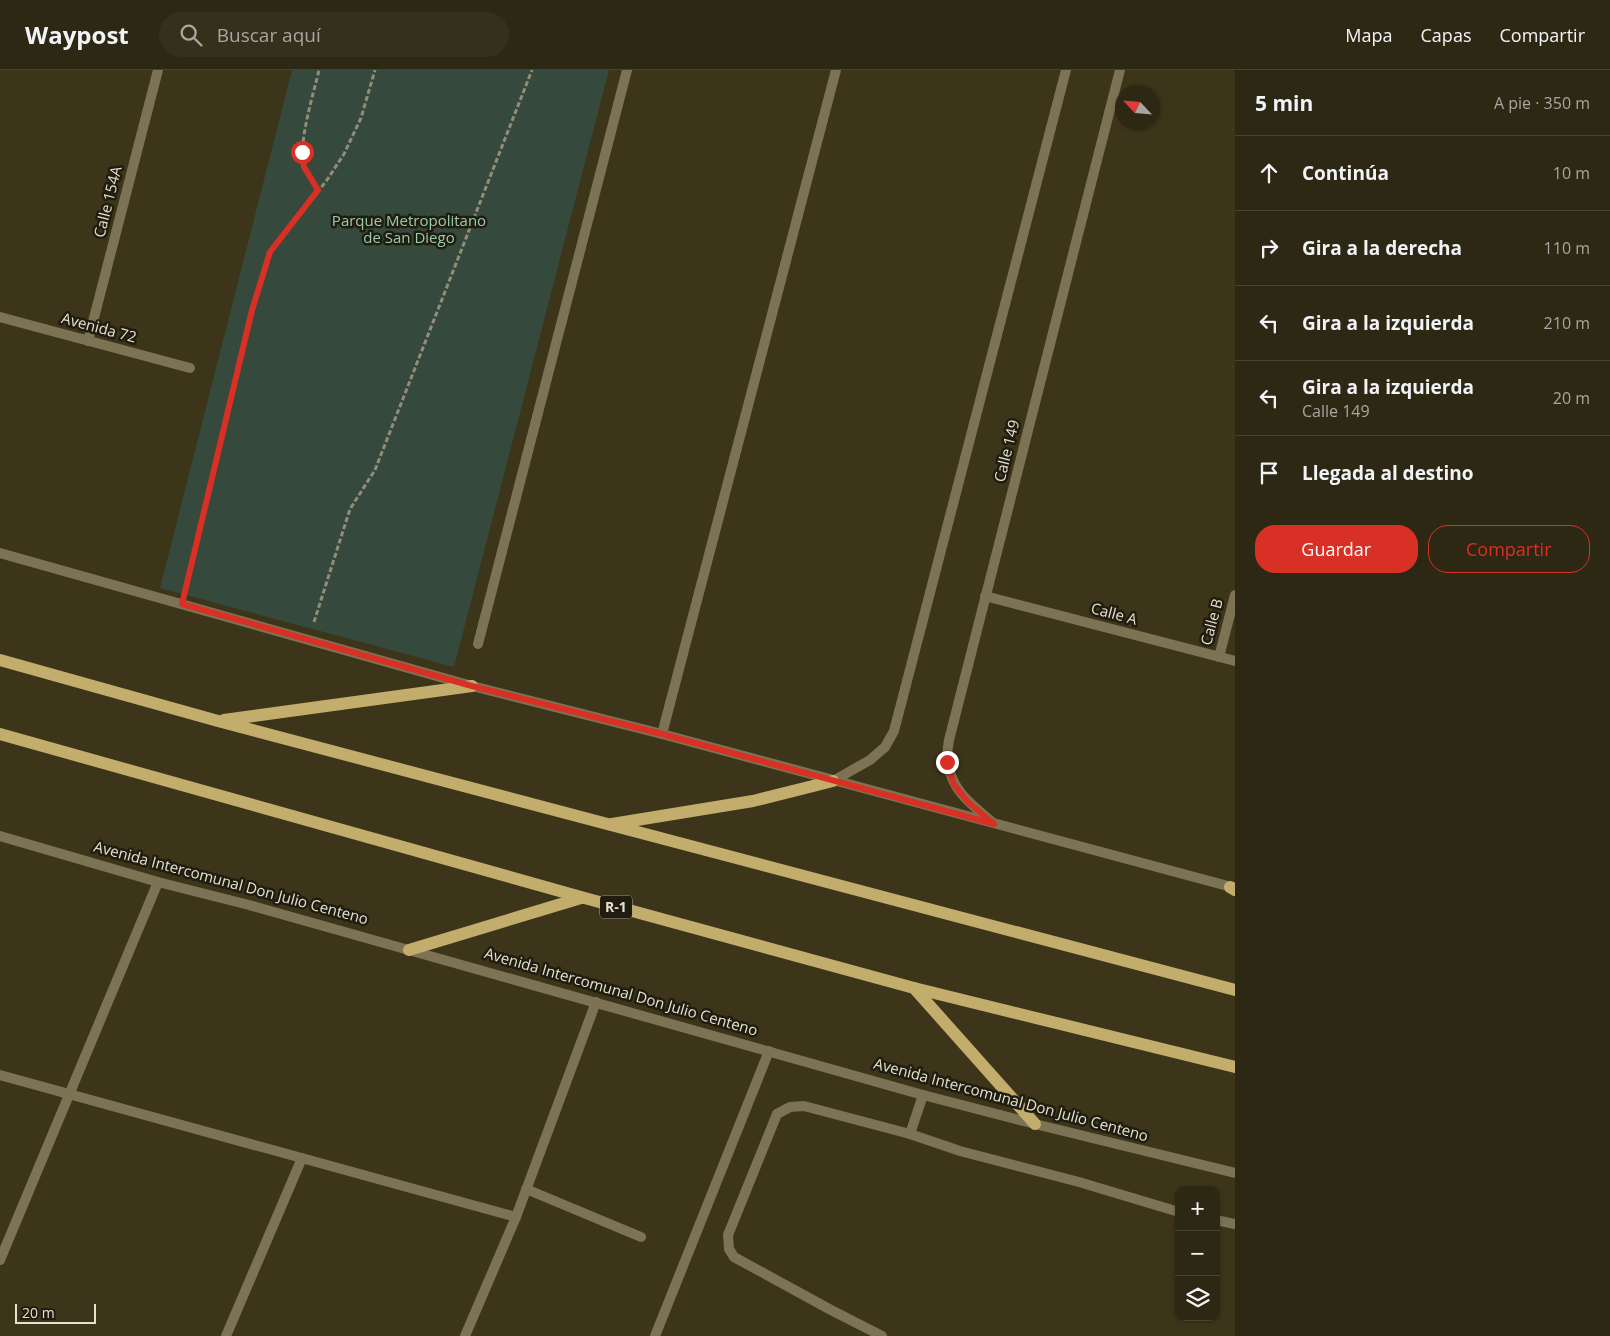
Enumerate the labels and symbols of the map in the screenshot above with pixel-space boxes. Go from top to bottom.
north arrow [1115,85,1160,130]
route start [291,141,314,164]
street label: Calle 154A [89,163,126,240]
park label: Parque Metropolitano de San Diego [332,210,486,247]
street label: Avenida 72 [60,307,139,347]
street label: Calle 149 [989,418,1023,484]
street label: Calle B [1195,596,1227,647]
street label: Calle A [1089,597,1140,629]
route end [936,751,959,774]
street label: Avenida Intercomunal Don Julio Centeno [92,836,371,928]
road number: R-1 [600,896,632,919]
street label: Avenida Intercomunal Don Julio Centeno [482,942,760,1040]
street label: Avenida Intercomunal Don Julio Centeno [872,1053,1151,1145]
scale bar [15,1301,96,1324]

